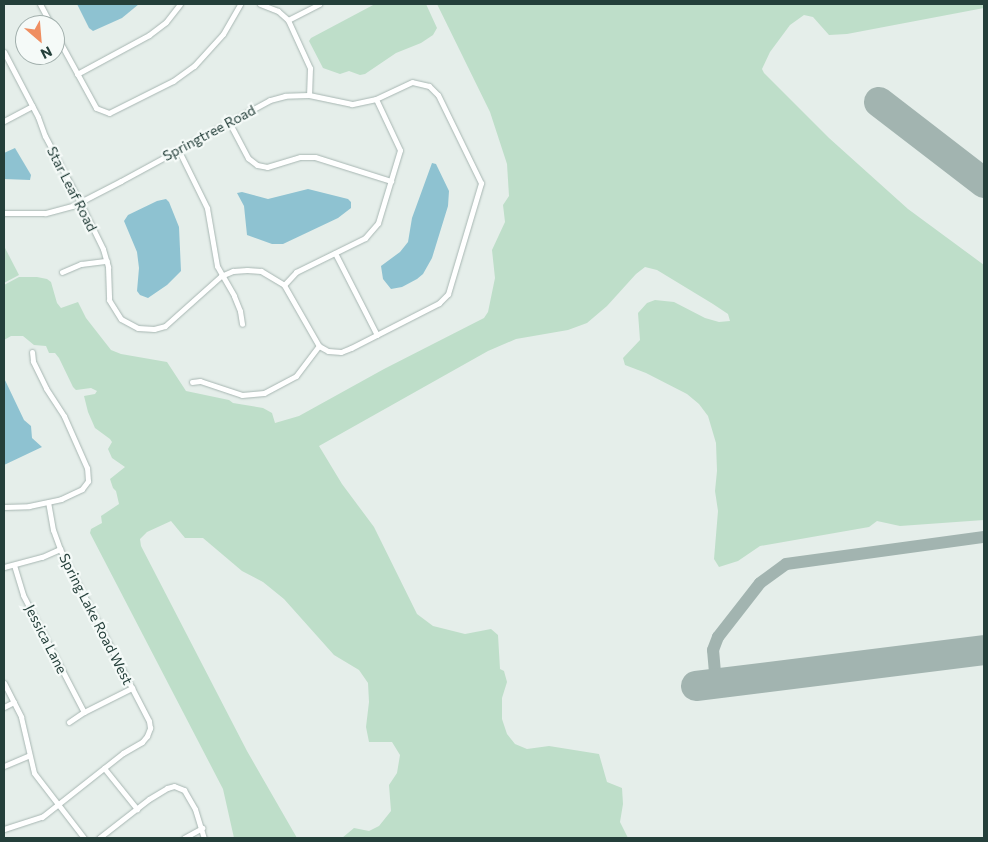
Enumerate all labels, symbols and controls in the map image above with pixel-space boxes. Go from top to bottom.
north arrow [15,15,65,65]
text: N [38,43,55,63]
street label: Springtree Road [160,102,258,164]
street label: Star Leaf Road [43,144,101,234]
street label: Spring Lake Road West [56,551,136,687]
street label: Jessica Lane [21,602,71,676]

